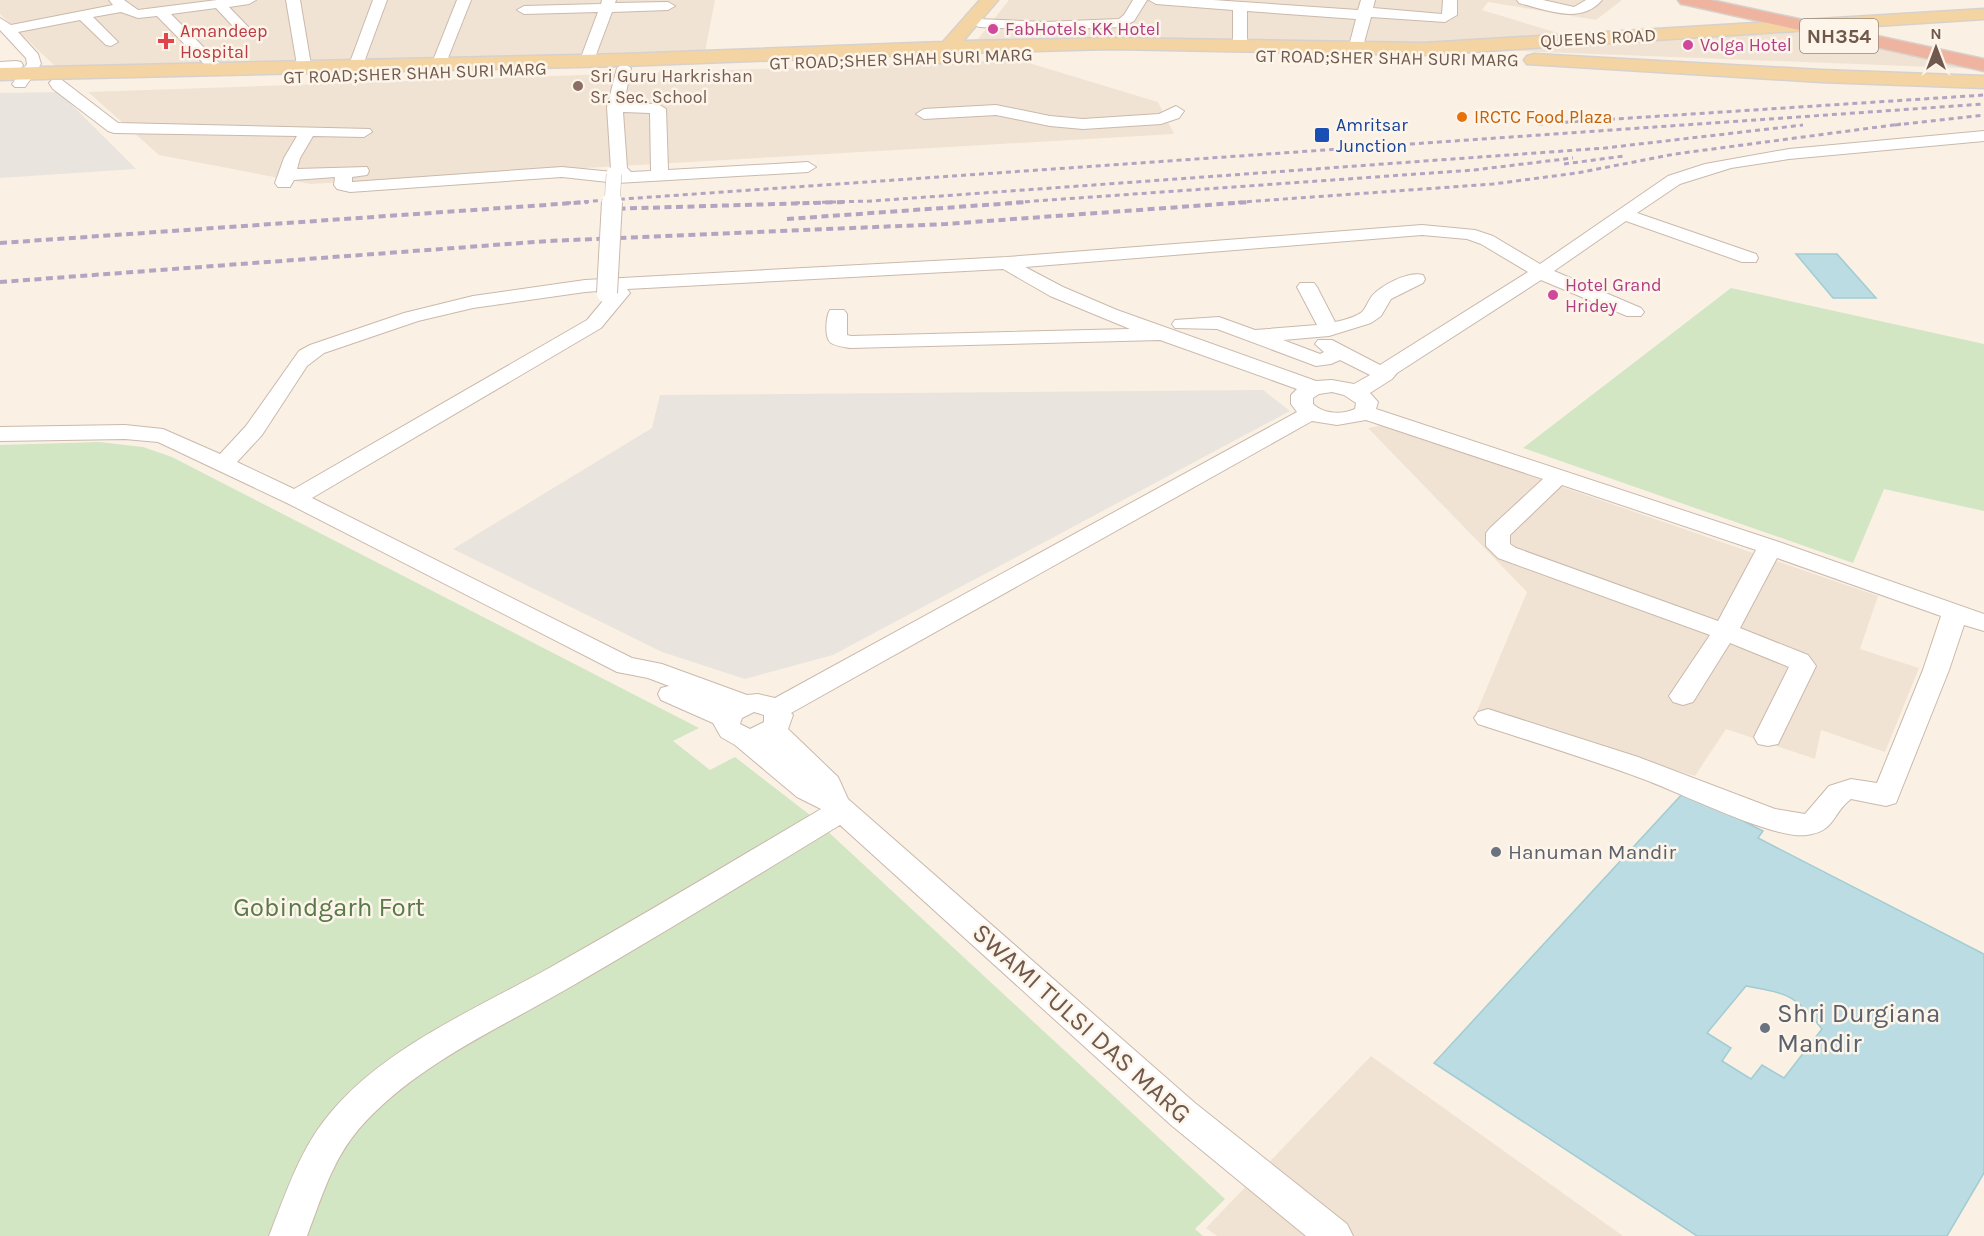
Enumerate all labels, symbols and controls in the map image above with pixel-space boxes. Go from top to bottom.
place label: FabHotels KK Hotel [1005,18,1160,40]
north arrow [1906,18,1966,78]
road number: NH354 [1800,19,1878,53]
place label: Amandeep Hospital [180,20,268,63]
marker: FabHotels KK Hotel [986,22,1000,36]
street label: QUEENS ROAD [1539,24,1657,52]
text: N [1930,24,1942,43]
marker: Amandeep Hospital [157,32,175,50]
place label: Volga Hotel [1700,34,1792,56]
marker: Volga Hotel [1681,38,1695,52]
street label: GT ROAD;SHER SHAH SURI MARG [769,43,1033,75]
street label: GT ROAD;SHER SHAH SURI MARG [1255,45,1519,71]
street label: GT ROAD;SHER SHAH SURI MARG [283,57,547,89]
place label: Sri Guru Harkrishan Sr. Sec. School [590,65,753,108]
marker: Sri Guru Harkrishan Sr. Sec. School [571,79,585,93]
place label: IRCTC Food Plaza [1474,106,1612,128]
marker: IRCTC Food Plaza [1455,110,1469,124]
place label: Amritsar Junction [1336,114,1408,157]
marker: Amritsar Junction [1313,126,1331,144]
place label: Hotel Grand Hridey [1565,274,1662,317]
marker: Hotel Grand Hridey [1546,288,1560,302]
place label: Hanuman Mandir [1508,840,1677,864]
marker: Hanuman Mandir [1489,845,1503,859]
park label: Gobindgarh Fort [233,892,425,923]
street label: SWAMI TULSI DAS MARG [966,917,1197,1130]
place label: Shri Durgiana Mandir [1777,998,1940,1059]
marker: Shri Durgiana Mandir [1758,1021,1772,1035]

